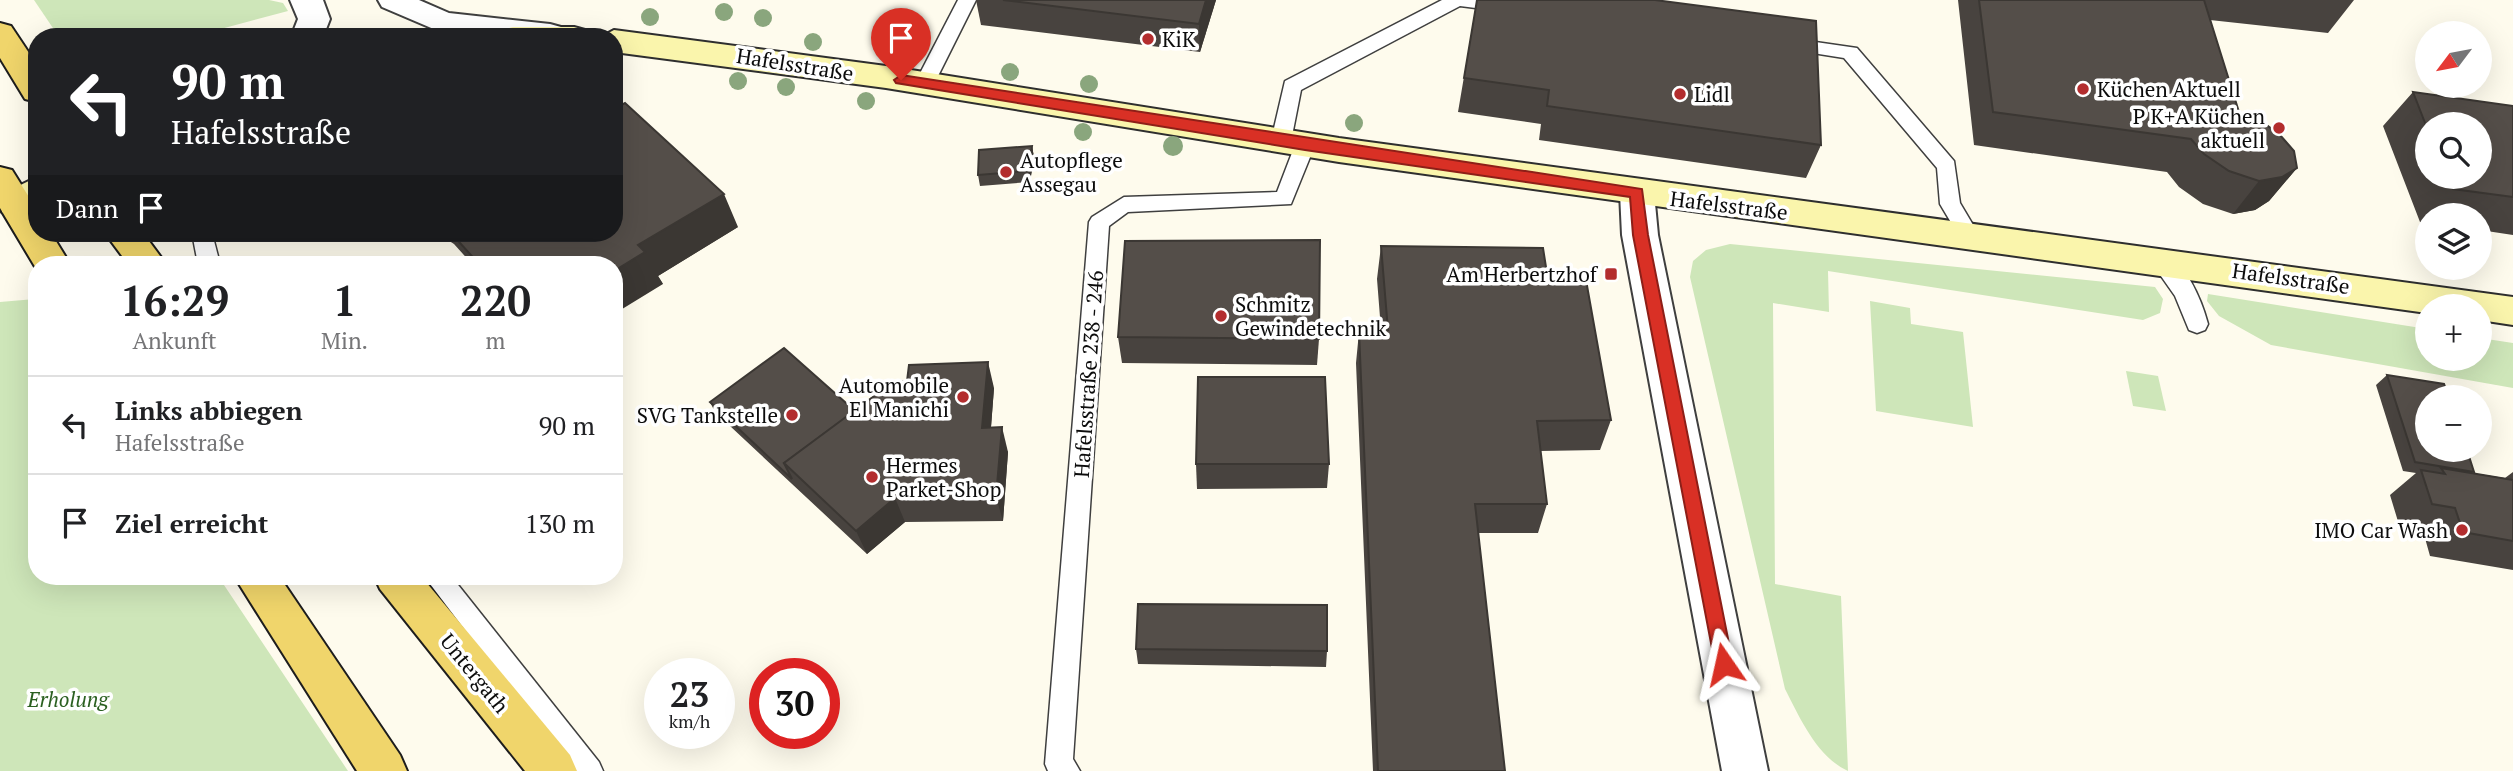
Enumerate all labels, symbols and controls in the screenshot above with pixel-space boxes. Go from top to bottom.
pin [871,8,931,80]
icon: arrive [882,19,920,57]
north arrow [2415,21,2492,98]
map controls [2415,21,2492,462]
place label: KiK [1162,25,1196,53]
marker: KiK [1140,31,1156,47]
street label: Hafelsstraße [734,41,856,87]
text: 90 m [171,48,285,113]
icon: left [56,56,147,147]
place label: Küchen Aktuell [2097,75,2241,103]
place label: Lidl [1694,80,1730,108]
marker: Küchen Aktuell [2075,81,2091,97]
marker: Lidl [1672,86,1688,102]
place label: P K+A Küchen aktuell [2133,102,2266,154]
text: Hafelsstraße [171,111,351,153]
button: search [2415,112,2492,189]
marker: P K+A Küchen aktuell [2271,120,2287,136]
place label: Autopflege Assegau [1020,146,1123,198]
marker: Autopflege Assegau [998,164,1014,180]
street label: Hafelsstraße [1669,184,1789,226]
icon: arrive [132,189,170,227]
text: Dann [56,191,118,225]
button: layers [2415,203,2492,280]
street label: Hafelsstraße [2231,256,2351,300]
place label: Am Herbertzhof [1446,260,1599,288]
marker: Am Herbertzhof [1603,266,1619,282]
street label: Hafelsstraße 238 - 246 [1067,269,1109,479]
text: 16:29 [120,272,229,328]
text: 1 [333,272,356,328]
text: 220 [460,272,531,328]
place label: Schmitz Gewindetechnik [1235,290,1387,342]
button: + [2415,294,2492,371]
marker: Schmitz Gewindetechnik [1213,308,1229,324]
text: Ankunft [132,325,217,356]
text: Min. [321,325,368,356]
text: m [486,325,505,356]
place label: Automobile El Manichi [839,371,949,423]
button: − [2415,385,2492,462]
marker: Automobile El Manichi [955,389,971,405]
text: Links abbiegen [115,393,303,427]
place label: SVG Tankstelle [637,401,778,429]
icon: left [56,406,94,444]
marker: SVG Tankstelle [784,407,800,423]
text: 90 m [539,408,595,442]
text: Hafelsstraße [115,427,244,458]
place label: Hermes Parket-Shop [886,451,1001,503]
marker: Hermes Parket-Shop [864,469,880,485]
icon: arrive [56,504,94,542]
text: Ziel erreicht [115,506,268,540]
text: 130 m [525,506,595,540]
place label: IMO Car Wash [2314,516,2448,544]
marker: IMO Car Wash [2454,522,2470,538]
street label: Untergath [434,627,516,719]
position arrow [1687,627,1761,701]
speed limit sign: 30 [749,658,840,749]
text: 23 [670,671,709,717]
park label: Erholung [26,685,110,713]
text: km/h [669,709,710,733]

